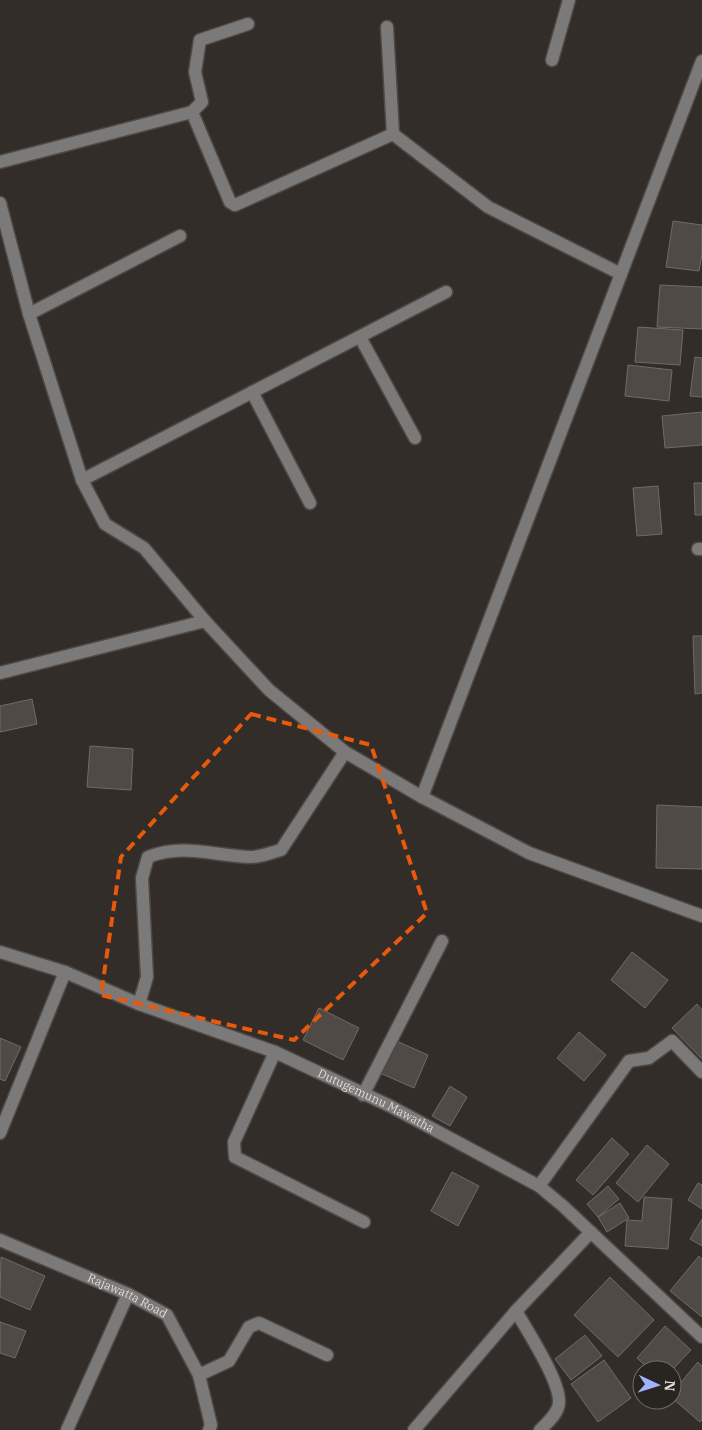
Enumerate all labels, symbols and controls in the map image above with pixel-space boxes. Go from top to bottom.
street label: Dutugemunu Mawatha [316,1065,438,1136]
street label: Rajawatta Road [85,1270,170,1321]
north arrow [632,1360,682,1410]
text: N [661,1380,679,1392]

